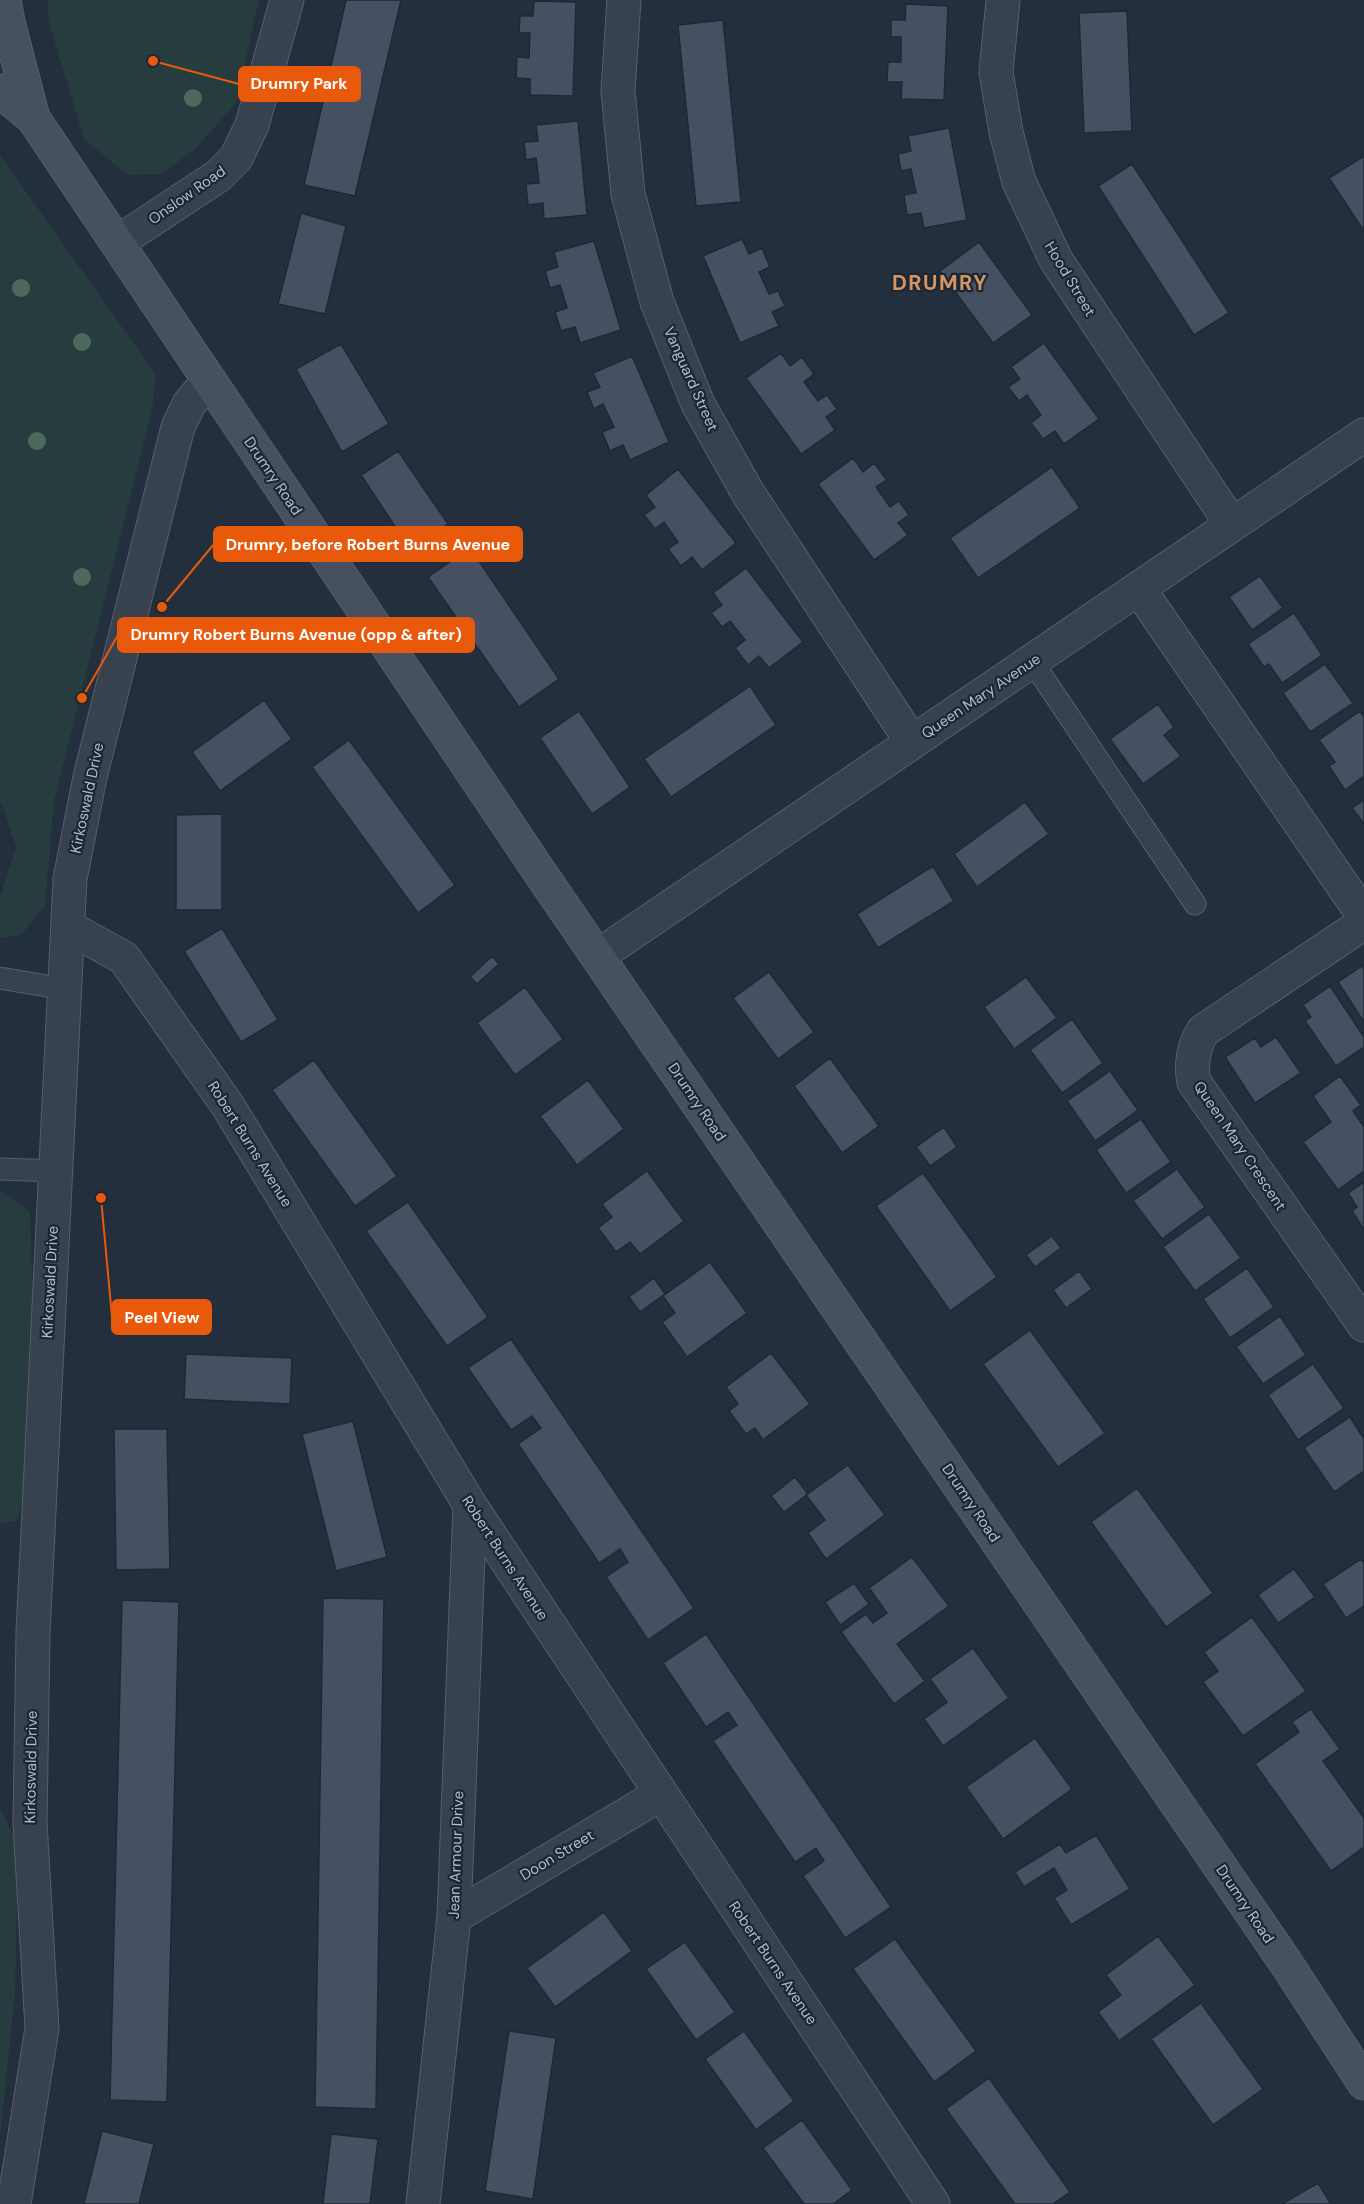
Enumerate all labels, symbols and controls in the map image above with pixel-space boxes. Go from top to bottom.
callout: Drumry Park [239,67,360,101]
text: Drumry Park [250,73,348,94]
street label: Onslow Road [144,161,230,229]
street label: Hood Street [1040,238,1100,320]
district label: DRUMRY [892,269,988,297]
street label: Vanguard Street [659,324,723,434]
street label: Drumry Road [239,433,307,519]
callout: Drumry, before Robert Burns Avenue [214,527,522,561]
text: Drumry, before Robert Burns Avenue [226,534,510,555]
callout: Drumry Robert Burns Avenue (opp & after) [118,618,474,652]
text: Drumry Robert Burns Avenue (opp & after) [130,624,462,645]
street label: Queen Mary Avenue [918,649,1044,743]
street label: Kirkoswald Drive [66,741,108,855]
street label: Drumry Road [663,1059,731,1145]
street label: Robert Burns Avenue [203,1077,297,1211]
street label: Queen Mary Crescent [1189,1077,1291,1215]
street label: Kirkoswald Drive [37,1225,63,1339]
callout: Peel View [112,1300,211,1334]
text: Peel View [125,1307,199,1328]
street label: Drumry Road [937,1460,1005,1546]
street label: Robert Burns Avenue [457,1492,553,1624]
street label: Kirkoswald Drive [20,1710,42,1824]
street label: Jean Armour Drive [444,1791,468,1919]
street label: Doon Street [516,1825,598,1885]
street label: Drumry Road [1211,1861,1279,1947]
street label: Robert Burns Avenue [724,1897,822,2029]

